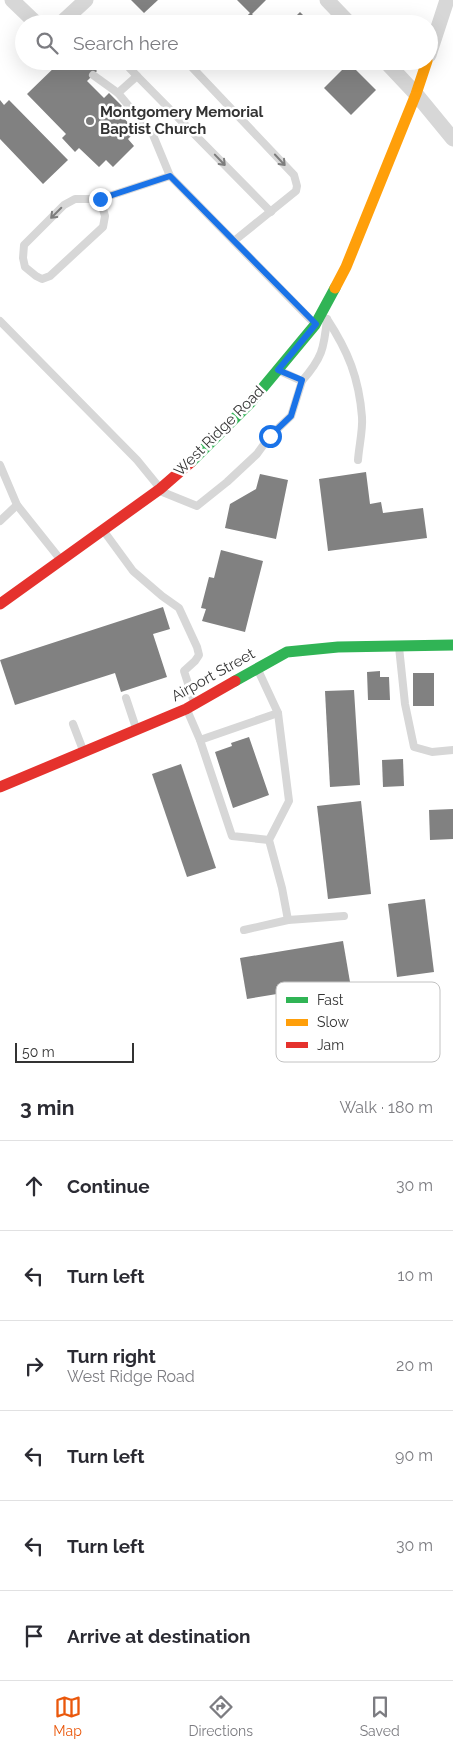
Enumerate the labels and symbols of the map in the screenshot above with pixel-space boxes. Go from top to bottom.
place label: Montgomery Memorial Baptist Church [100,103,264,138]
marker: Montgomery Memorial Baptist Church [84,115,96,127]
one-way arrow [214,154,226,167]
one-way arrow [274,154,286,166]
route end [89,188,112,211]
one-way arrow [50,207,62,219]
street label: West Ridge Road [170,382,268,480]
route start [259,425,282,448]
street label: Airport Street [168,645,258,705]
legend [276,982,440,1062]
text: Fast [317,992,344,1008]
text: Slow [317,1014,349,1030]
text: Jam [317,1037,344,1053]
scale bar [15,1040,134,1063]

